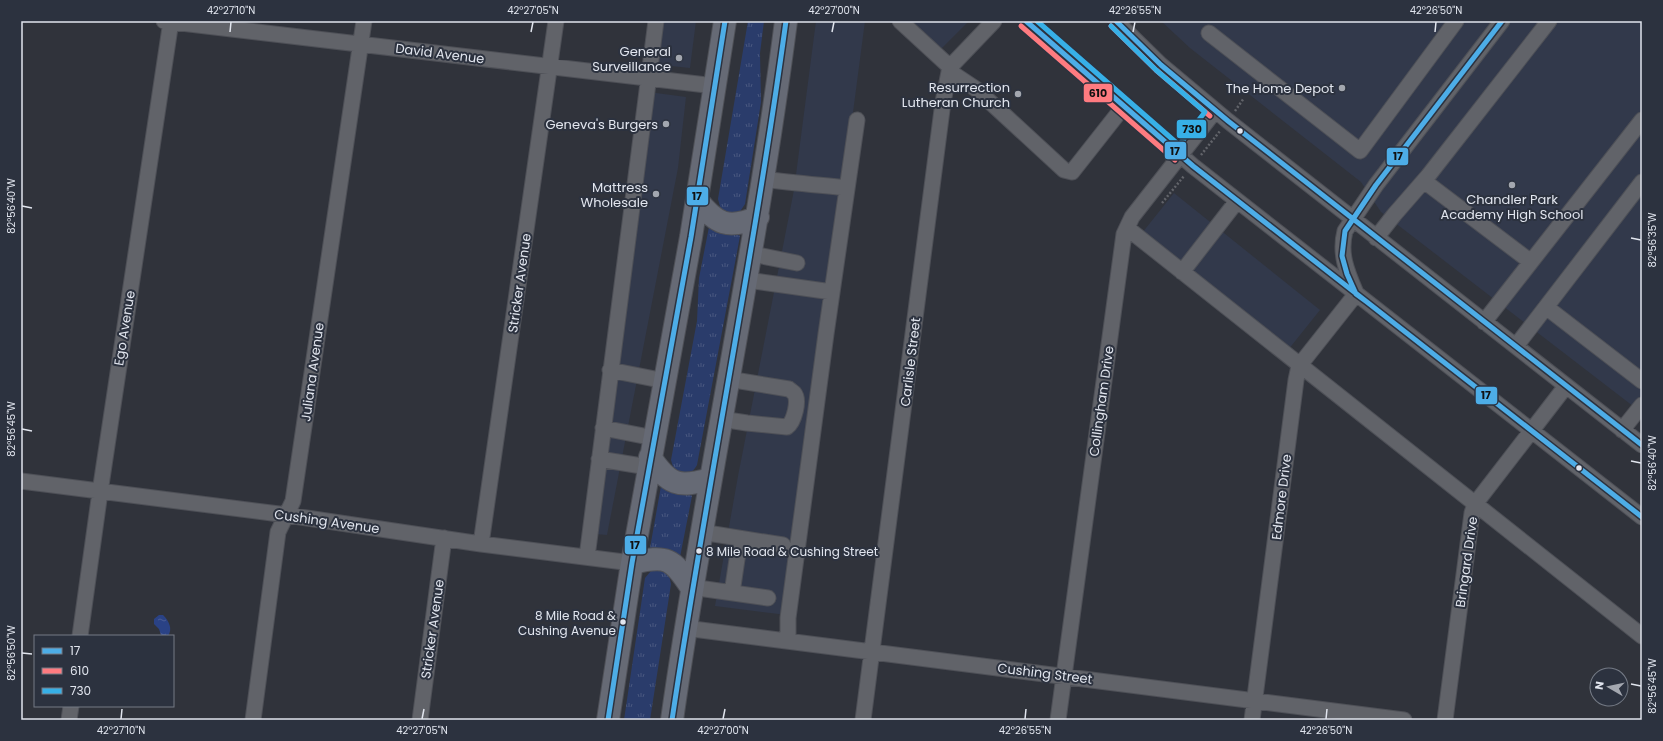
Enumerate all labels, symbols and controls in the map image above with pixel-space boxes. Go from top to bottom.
text: 42°27'10"N [207,3,255,18]
text: 42°27'05"N [507,3,559,18]
text: 42°27'00"N [808,3,860,18]
text: 42°26'55"N [1109,3,1161,18]
text: 42°26'50"N [1410,3,1462,18]
street label: David Avenue [394,39,486,68]
place label: General Surveillance [592,42,671,76]
marker: General Surveillance [674,53,684,63]
place label: Resurrection Lutheran Church [902,78,1010,112]
place label: The Home Depot [1226,79,1334,98]
line badge: 610 [1083,83,1113,103]
marker: The Home Depot [1337,83,1347,93]
text: 610 [1089,85,1107,101]
marker: Resurrection Lutheran Church [1013,89,1023,99]
place label: Geneva's Burgers [545,115,658,134]
marker: Geneva's Burgers [661,119,671,129]
line badge: 730 [1176,119,1207,139]
text: 730 [1182,121,1202,137]
unlabelled marker [1235,126,1245,136]
line badge: 17 [1164,141,1187,160]
text: 17 [1170,143,1180,159]
line badge: 17 [1386,147,1409,166]
text: 17 [1393,148,1403,164]
text: 82°56'40"W [4,178,19,234]
place label: Mattress Wholesale [581,178,648,212]
marker: Chandler Park Academy High School [1507,180,1517,190]
line badge: 17 [686,186,709,206]
text: 17 [692,188,702,204]
marker: Mattress Wholesale [651,189,661,199]
place label: Chandler Park Academy High School [1441,190,1583,224]
text: 82°56'35"W [1645,212,1660,268]
street label: Stricker Avenue [503,232,536,334]
street label: Ego Avenue [109,289,140,367]
street label: Carlisle Street [896,316,925,408]
street label: Juliana Avenue [296,321,329,423]
street label: Collingham Drive [1084,344,1119,458]
line badge: 17 [1475,386,1498,405]
text: 17 [1481,387,1491,403]
text: 82°56'45"W [4,401,19,457]
text: 82°56'40"W [1645,435,1660,491]
street label: Edmore Drive [1267,453,1296,541]
unlabelled marker [1574,463,1584,473]
street label: Cushing Avenue [273,505,381,538]
street label: Bringard Drive [1451,515,1482,609]
line badge: 17 [624,535,647,555]
text: 17 [630,537,640,553]
place label: 8 Mile Road & Cushing Street [706,543,878,560]
marker: 8 Mile Road & Cushing Street [694,546,704,556]
street label: Stricker Avenue [416,578,449,680]
place label: 8 Mile Road & Cushing Avenue [518,607,616,639]
marker: 8 Mile Road & Cushing Avenue [618,617,628,627]
text: 82°56'50"W [4,625,19,681]
legend [34,635,174,707]
text: 17 [70,642,81,659]
street label: Cushing Street [996,658,1094,689]
text: 82°56'45"W [1645,658,1660,714]
text: 610 [70,662,89,679]
north arrow [1589,667,1629,707]
text: N [1591,680,1608,691]
text: 730 [70,682,91,699]
text: 42°27'10"N [97,723,145,738]
text: 42°27'05"N [396,723,448,738]
text: 42°27'00"N [697,723,749,738]
text: 42°26'55"N [999,723,1051,738]
text: 42°26'50"N [1300,723,1352,738]

